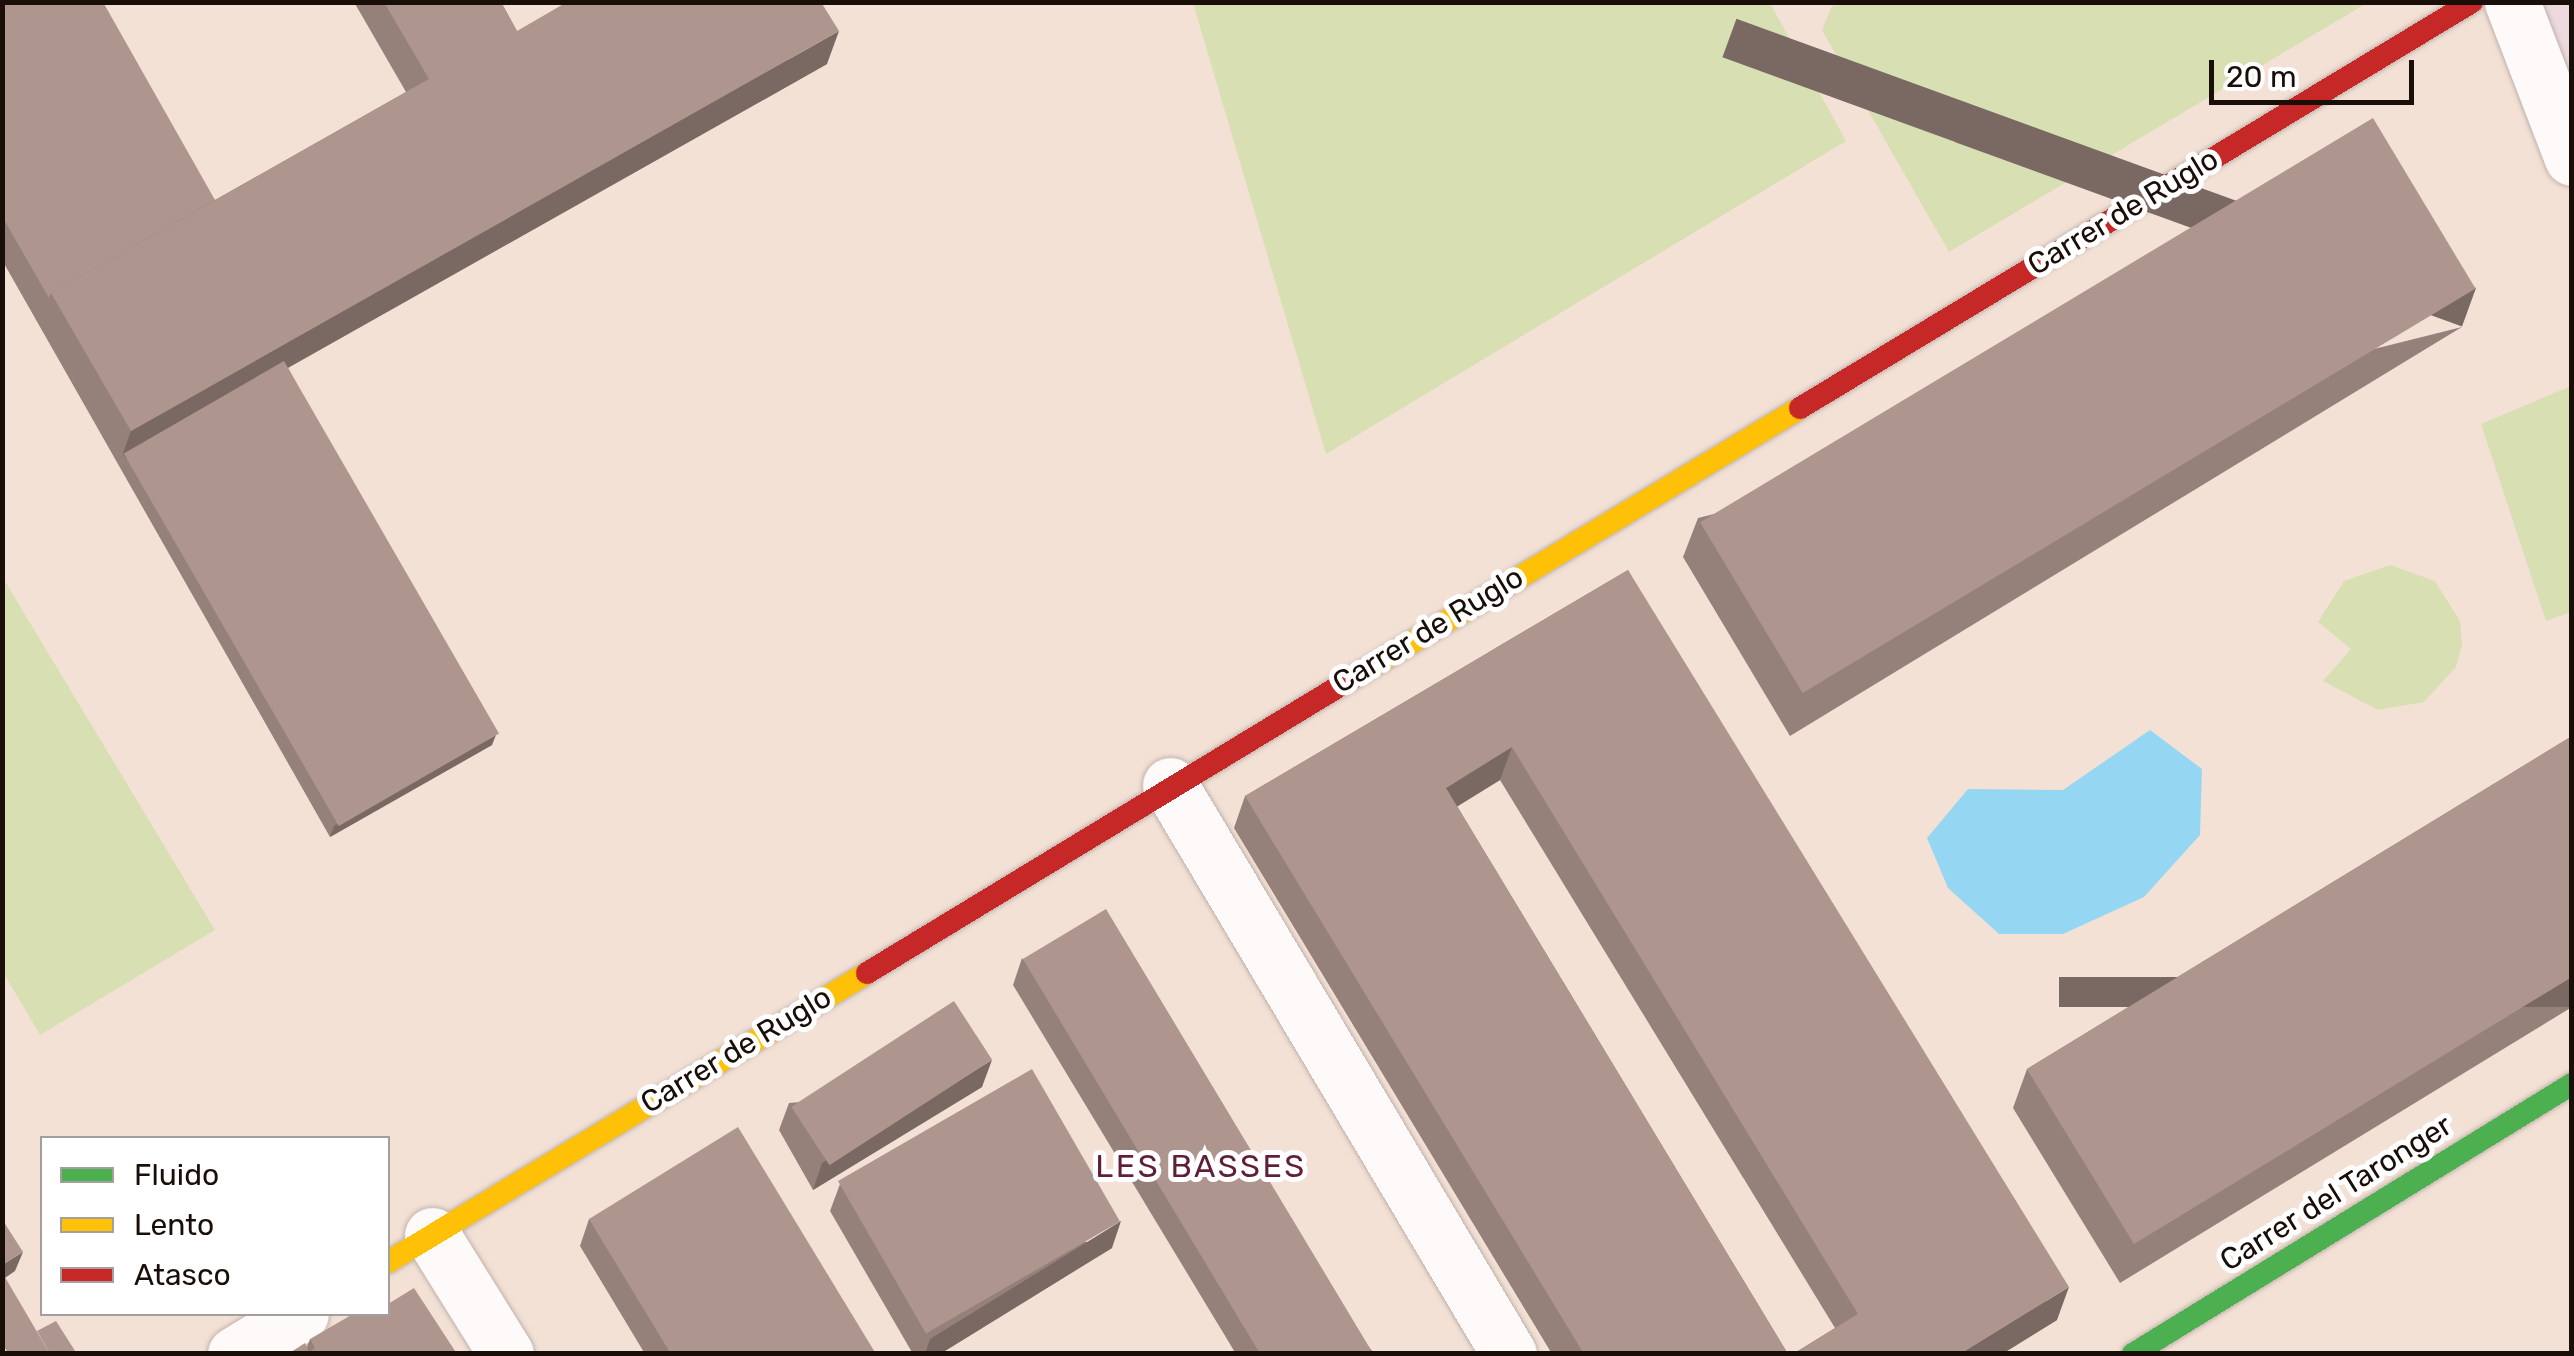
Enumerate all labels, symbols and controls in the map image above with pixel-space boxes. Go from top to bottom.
scale bar [2214,40,2419,102]
text: 20 m [2226,59,2297,95]
street label: Carrer de Ruglo [2021,141,2225,283]
street label: Carrer de Ruglo [1326,559,1530,701]
street label: Carrer de Ruglo [634,979,838,1121]
street label: Carrer del Taronger [2213,1107,2459,1279]
legend [40,1136,390,1316]
district label: LES BASSES [1095,1147,1307,1185]
text: Fluido [134,1157,219,1193]
text: Lento [134,1207,214,1243]
text: Atasco [134,1257,231,1293]

